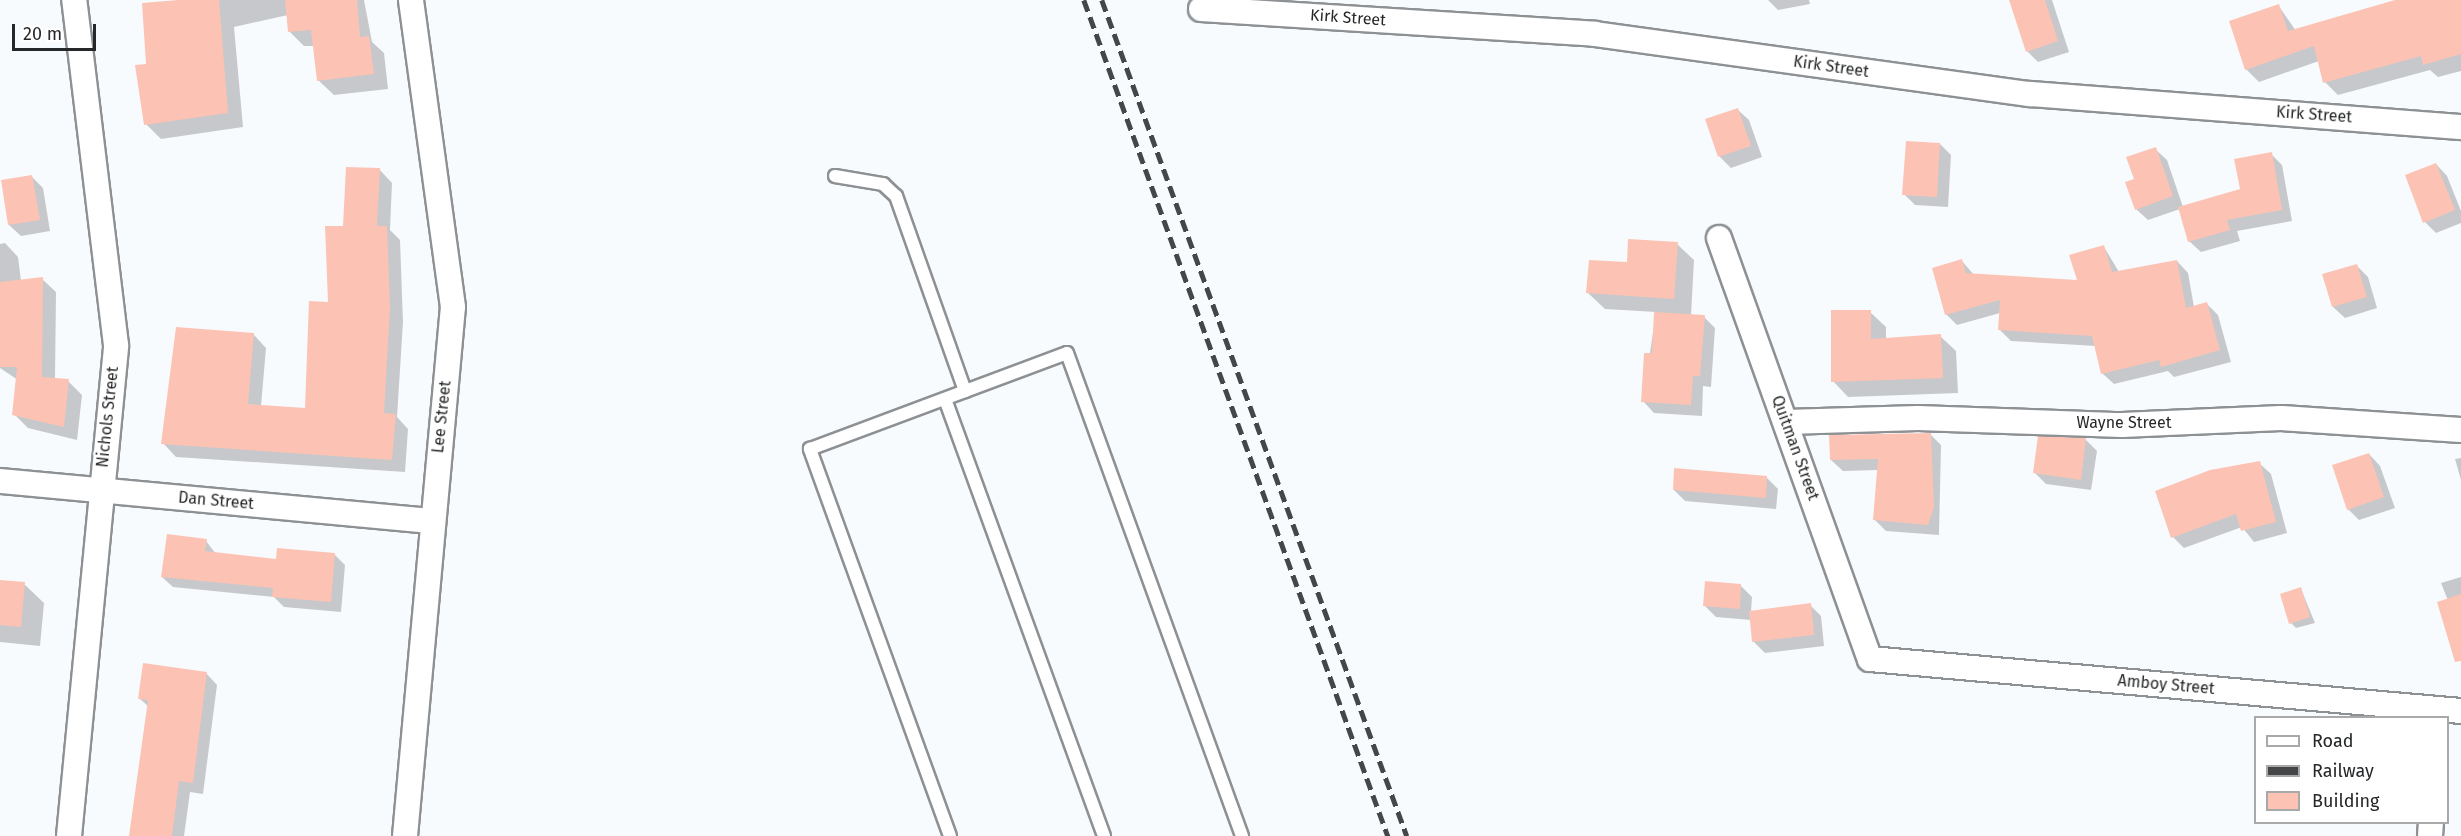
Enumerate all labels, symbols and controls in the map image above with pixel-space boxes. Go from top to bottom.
street label: Kirk Street [1309,6,1387,30]
scale bar [15,12,99,50]
text: 20 m [23,23,62,45]
street label: Kirk Street [1792,52,1870,82]
street label: Kirk Street [2275,103,2353,127]
street label: Nichols Street [93,365,123,469]
street label: Lee Street [429,380,455,454]
street label: Quitman Street [1767,393,1823,503]
street label: Wayne Street [2077,413,2171,433]
street label: Dan Street [177,488,255,514]
street label: Amboy Street [2117,671,2215,699]
legend [2254,716,2449,824]
text: Road [2312,730,2354,752]
text: Railway [2312,760,2374,782]
text: Building [2312,790,2379,812]

